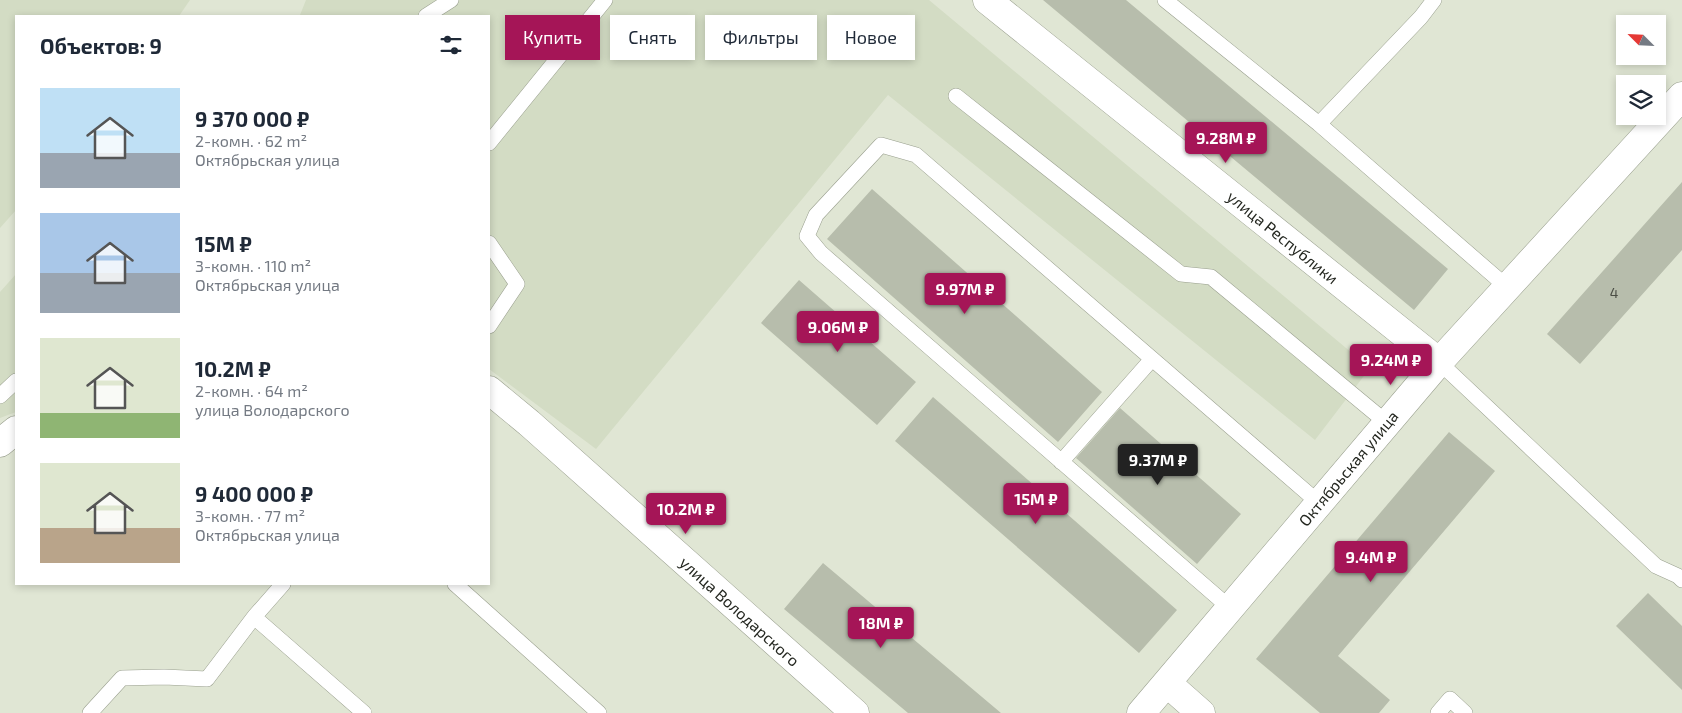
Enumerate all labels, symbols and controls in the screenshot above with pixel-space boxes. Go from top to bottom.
chip: Купить [505,15,600,60]
chip: Снять [610,15,695,60]
chip: Фильтры [705,15,817,60]
chip: Новое [827,15,915,60]
north arrow [1616,15,1666,65]
map controls [1616,15,1666,125]
icon: filters [437,31,465,59]
text: Объектов: 9 [40,33,162,58]
button: layers [1616,75,1666,125]
text: 9 370 000 ₽ [195,106,309,131]
icon: home [80,108,140,168]
pin: 9.28M ₽ [1180,121,1272,164]
text: 9.28M ₽ [1196,128,1256,147]
text: 2-комн. · 62 m² [195,131,307,150]
text: Октябрьская улица [195,150,340,169]
street label: улица Республики [1223,186,1342,288]
text: 15M ₽ [195,231,252,256]
icon: home [80,233,140,293]
text: 3-комн. · 110 m² [195,256,311,275]
pin: 9.97M ₽ [919,272,1011,315]
text: Октябрьская улица [195,275,340,294]
text: 9.97M ₽ [936,279,994,298]
house number: 4 [1610,284,1618,301]
pin: 9.06M ₽ [792,310,884,353]
text: 9.06M ₽ [808,317,868,336]
pin: 9.24M ₽ [1345,344,1437,386]
text: 9.24M ₽ [1361,350,1421,369]
text: 10.2M ₽ [195,356,271,381]
icon: home [80,358,140,418]
text: 2-комн. · 64 m² [195,381,308,400]
text: улица Володарского [195,400,350,419]
street label: Октябрьская улица [1294,406,1403,530]
pin: 9.37M ₽ [1112,444,1204,486]
text: 9.37M ₽ [1129,450,1187,469]
text: 9 400 000 ₽ [195,481,313,506]
pin: 15M ₽ [1001,482,1071,525]
icon: home [80,483,140,543]
text: 15M ₽ [1014,489,1058,508]
pin: 10.2M ₽ [640,492,732,535]
text: 10.2M ₽ [657,499,715,518]
text: 3-комн. · 77 m² [195,506,305,525]
text: Октябрьская улица [195,525,340,544]
pin: 9.4M ₽ [1330,540,1412,583]
text: 9.4M ₽ [1345,547,1397,566]
street label: улица Володарского [676,552,804,671]
pin: 18M ₽ [846,606,916,649]
text: 18M ₽ [859,613,903,632]

